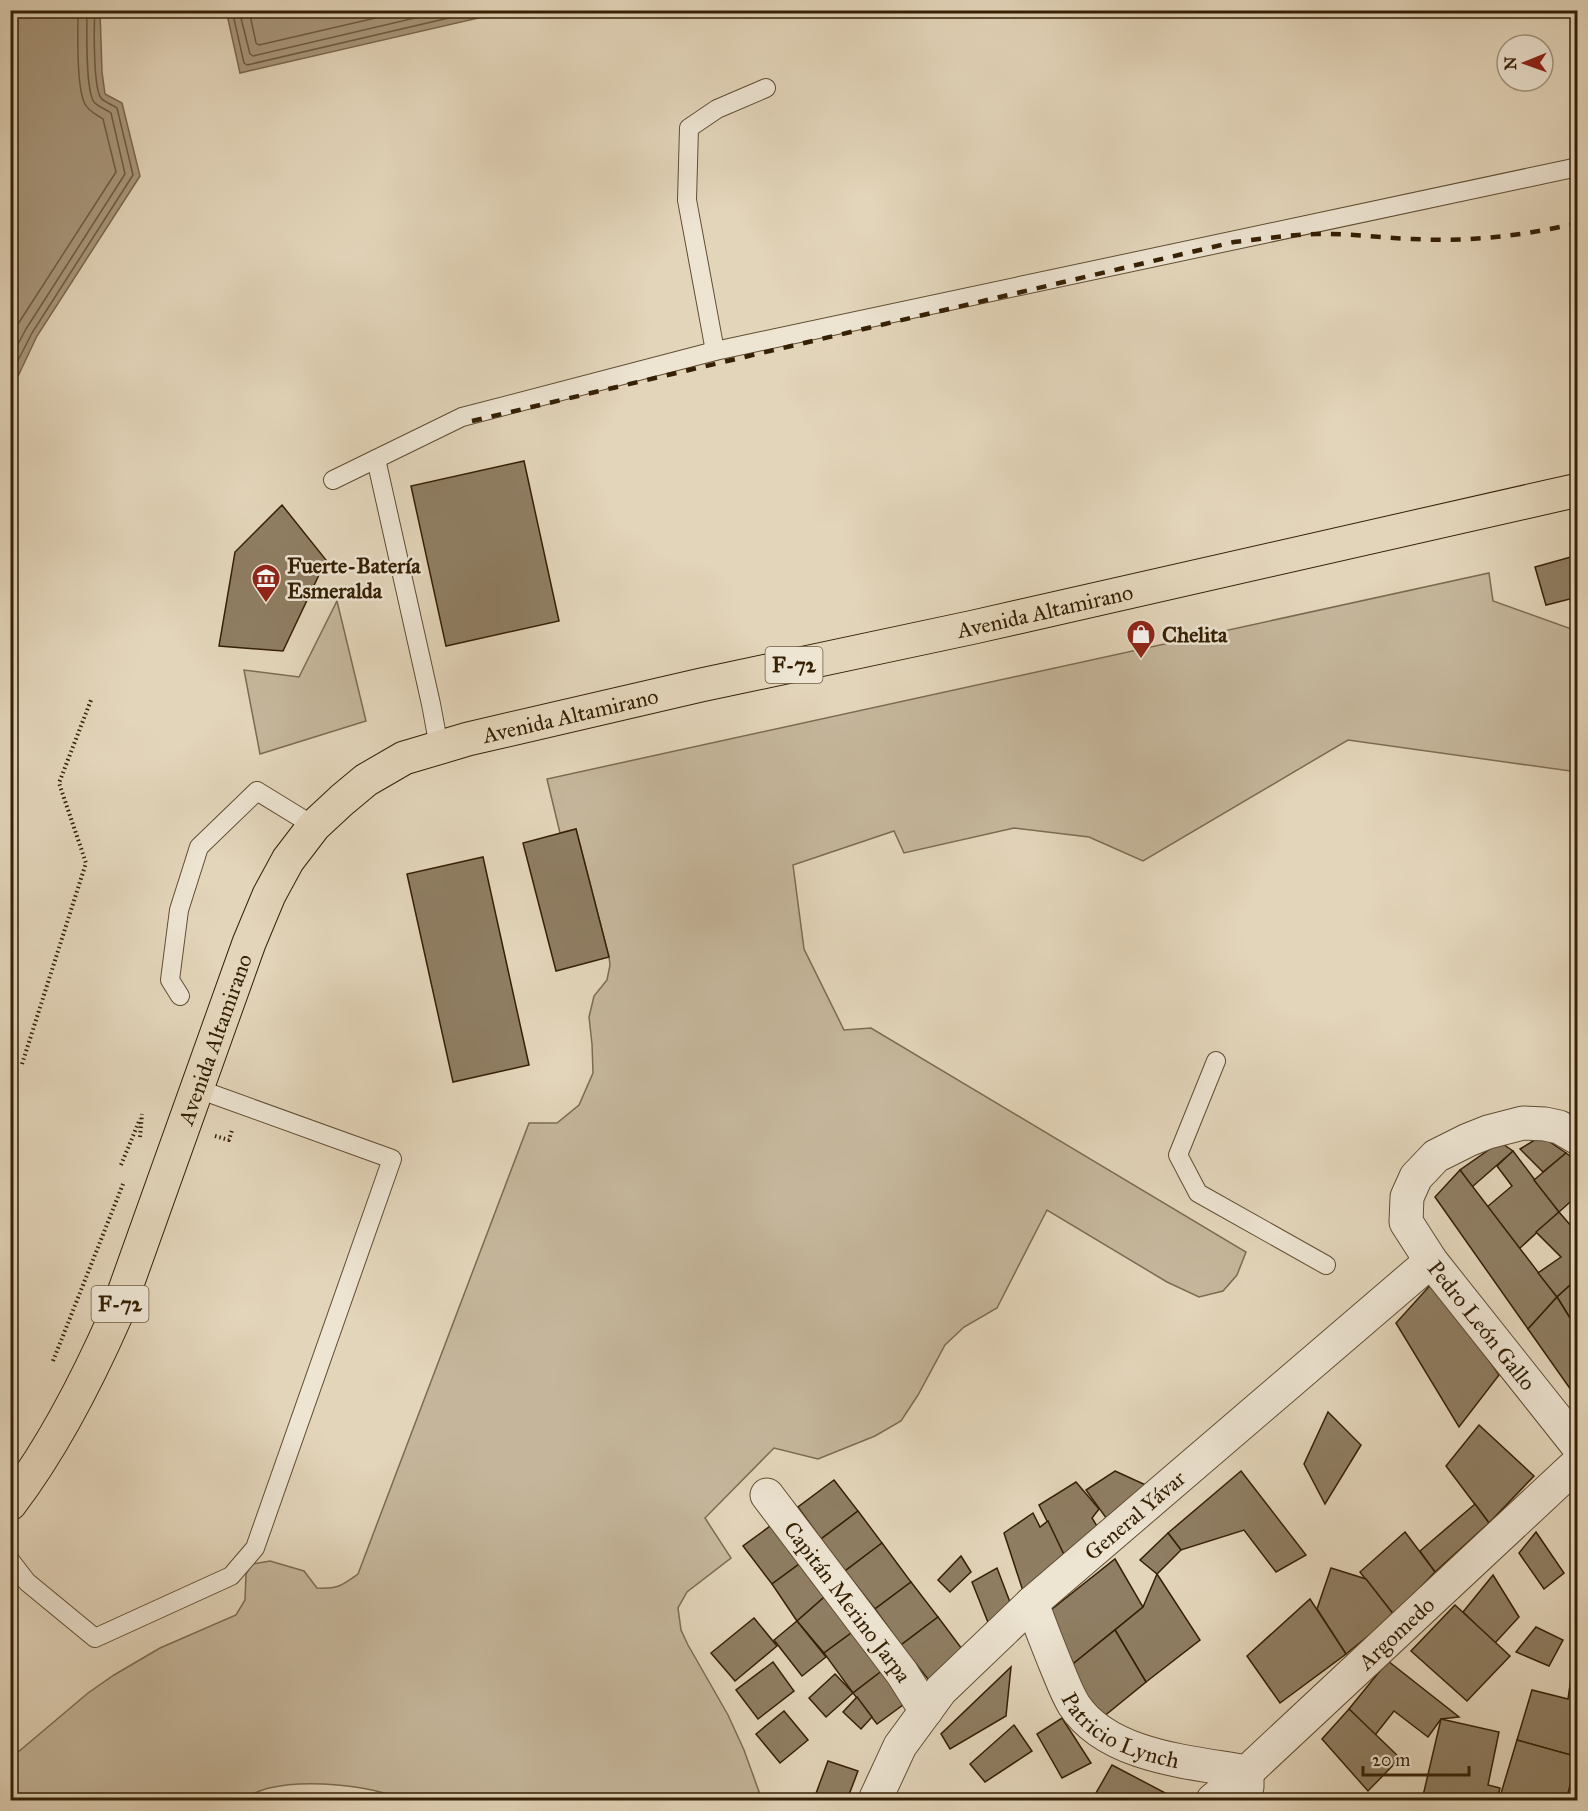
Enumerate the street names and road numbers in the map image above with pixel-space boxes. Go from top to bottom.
street label: Avenida Altamirano [954,578,1136,644]
road number: F-72 [766,647,822,683]
street label: Avenida Altamirano [479,682,661,749]
street label: Avenida Altamirano [172,950,258,1129]
street label: Pedro León Gallo [1422,1255,1541,1396]
road number: F-72 [92,1286,148,1322]
street label: General Yávar [1079,1464,1192,1566]
street label: Capitán Merino Jarpa [778,1516,918,1688]
street label: Argomedo [1352,1591,1440,1676]
street label: Patricio Lynch [1056,1688,1182,1774]

